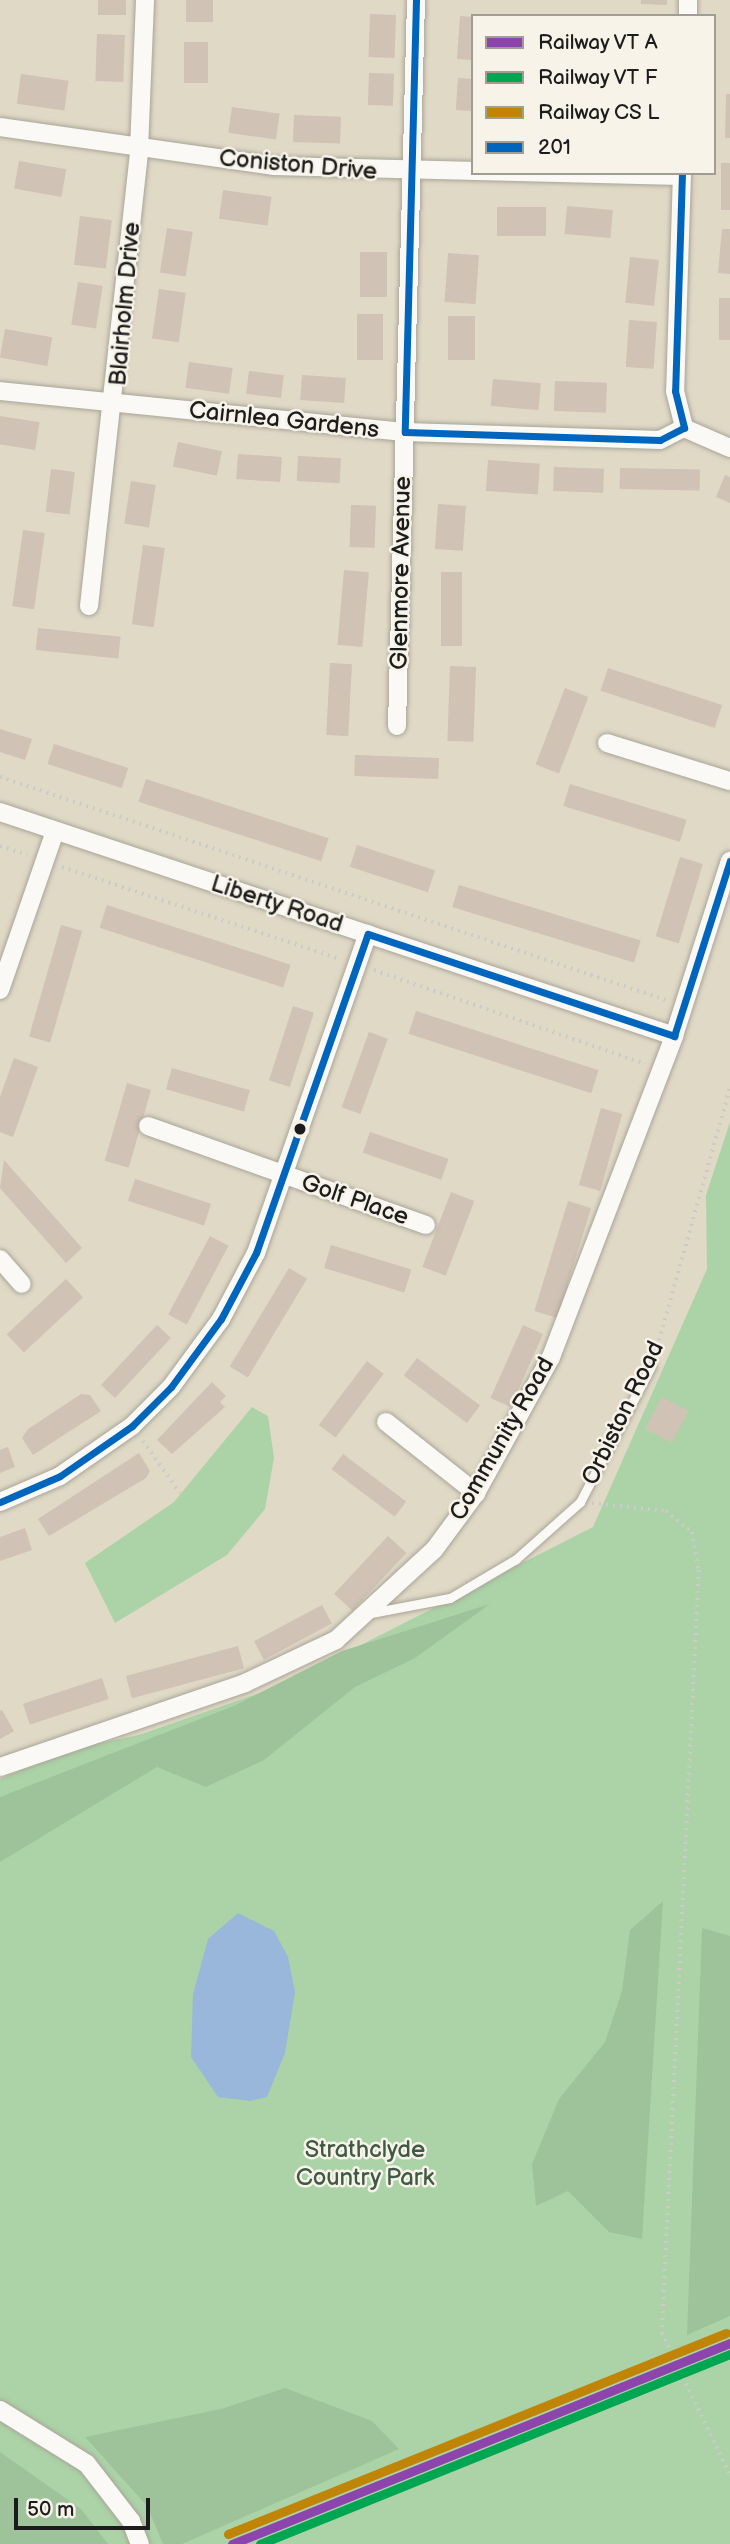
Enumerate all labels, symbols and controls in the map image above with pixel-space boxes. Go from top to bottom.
legend [471,14,716,175]
text: Railway VT A [538,30,658,55]
text: Railway VT F [538,65,657,90]
text: Railway CS L [538,100,659,125]
text: 201 [538,135,571,160]
street label: Coniston Drive [218,144,378,186]
street label: Blairholm Drive [103,221,147,387]
street label: Cairnlea Gardens [187,396,381,444]
street label: Glenmore Avenue [385,476,417,670]
street label: Liberty Road [207,869,347,939]
unlabelled marker [293,1122,307,1136]
street label: Golf Place [297,1168,413,1232]
street label: Orbiston Road [576,1336,670,1490]
street label: Community Road [443,1351,561,1527]
park label: Strathclyde Country Park [295,2136,435,2192]
scale bar [18,2484,154,2528]
text: 50 m [27,2497,74,2522]

